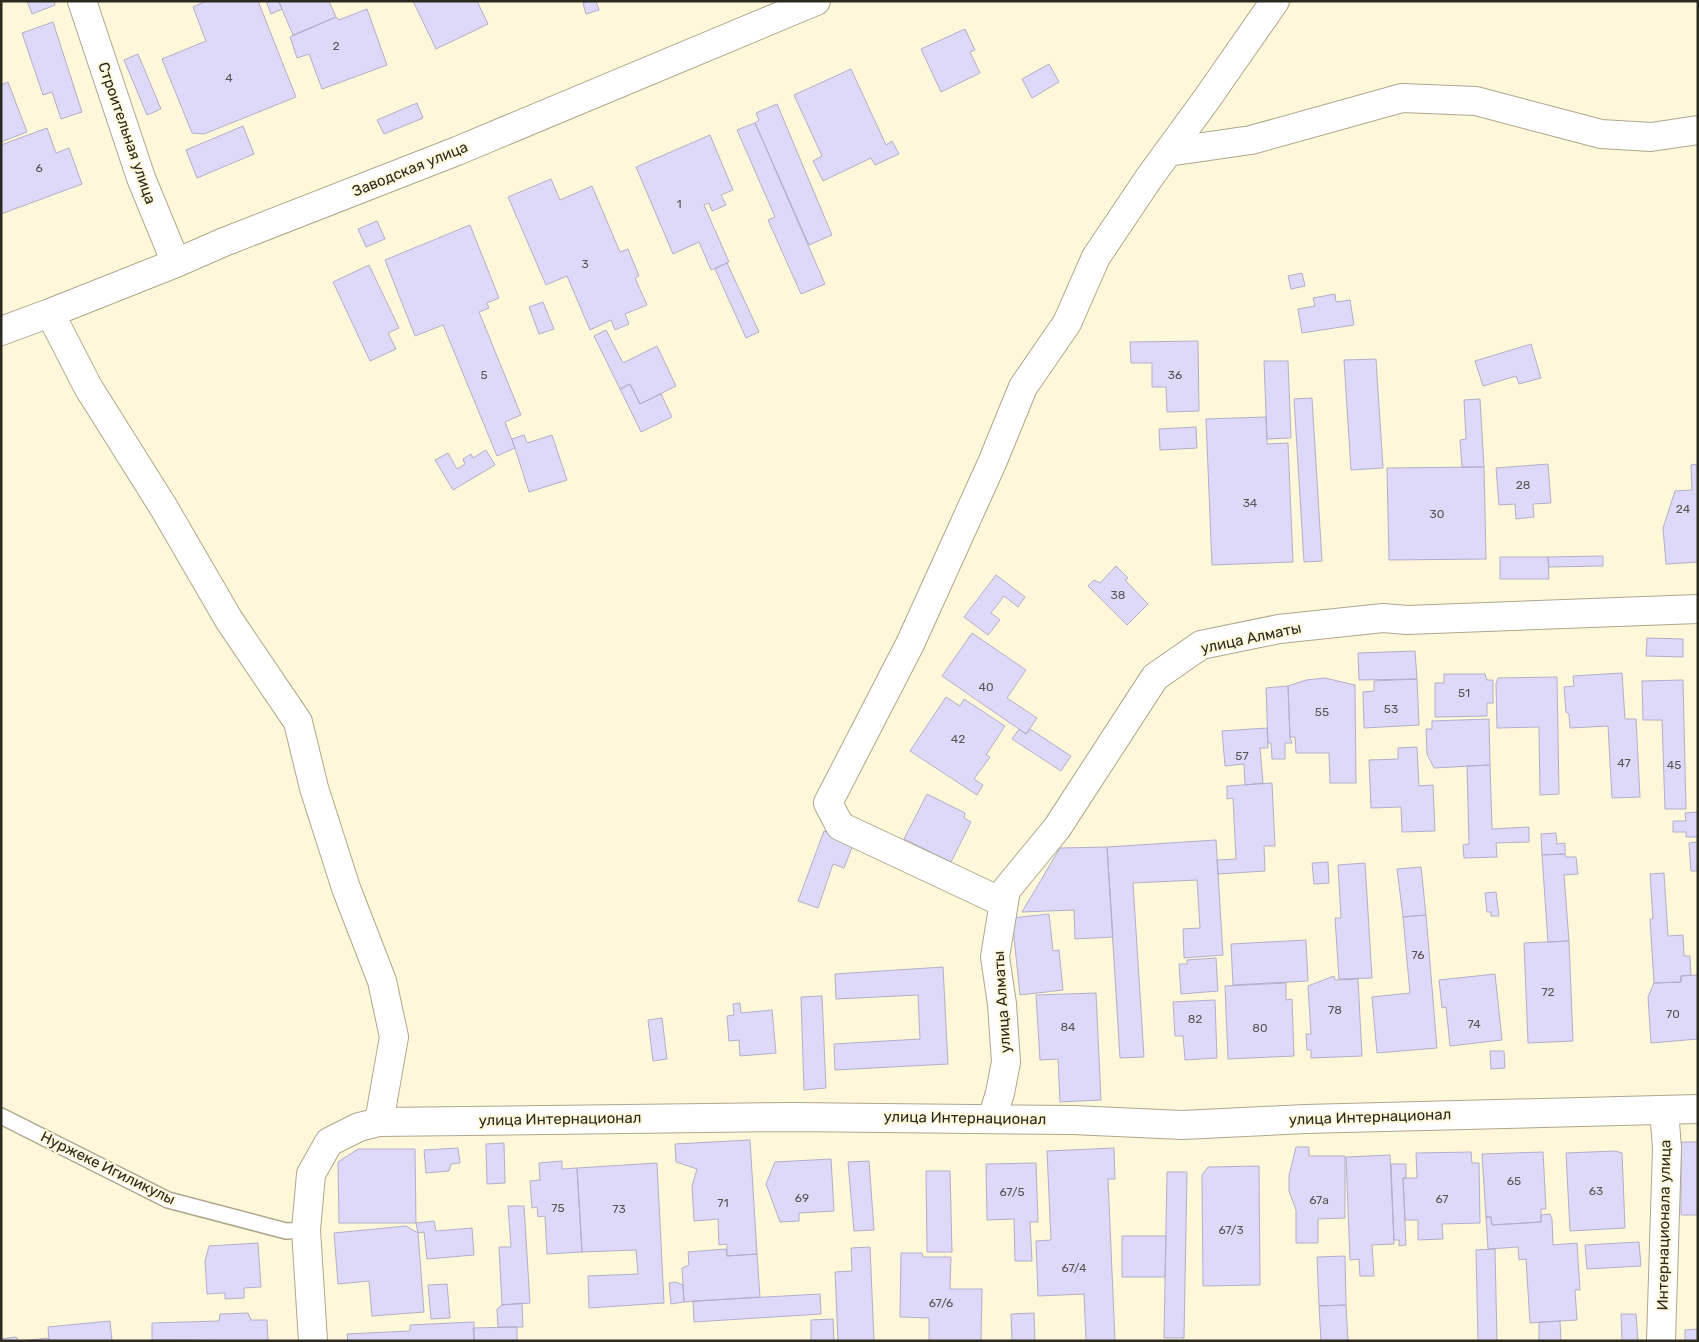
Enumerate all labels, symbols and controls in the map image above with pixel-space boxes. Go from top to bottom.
house number: 2 [332,39,340,53]
street label: Строительная улица [94,60,160,206]
house number: 4 [225,71,233,85]
street label: Заводская улица [350,138,470,200]
house number: 6 [35,161,43,175]
house number: 1 [676,197,682,211]
house number: 3 [581,257,589,271]
house number: 5 [480,368,488,382]
house number: 36 [1168,368,1182,382]
house number: 28 [1516,478,1530,492]
house number: 34 [1243,496,1258,510]
house number: 24 [1676,502,1691,516]
house number: 30 [1430,507,1444,521]
house number: 38 [1111,588,1125,602]
street label: улица Алматы [1199,619,1303,657]
house number: 40 [978,680,994,694]
house number: 51 [1458,686,1470,700]
house number: 53 [1384,702,1398,716]
house number: 55 [1315,705,1329,719]
house number: 42 [951,732,965,746]
house number: 57 [1235,749,1249,763]
house number: 47 [1617,756,1631,770]
house number: 45 [1667,758,1681,772]
house number: 76 [1411,948,1425,962]
street label: улица Алматы [989,950,1015,1054]
house number: 72 [1541,985,1555,999]
house number: 78 [1328,1003,1342,1017]
house number: 70 [1666,1007,1680,1021]
house number: 82 [1188,1012,1202,1026]
house number: 74 [1467,1017,1481,1031]
house number: 84 [1060,1020,1076,1034]
house number: 80 [1252,1021,1268,1035]
street label: улица Интернационал [1288,1105,1452,1129]
street label: улица Интернационал [884,1108,1046,1128]
street label: улица Интернационал [479,1109,641,1129]
street label: Нуржеке Игиликулы [38,1128,178,1208]
street label: Интернационала улица [1654,1139,1674,1311]
house number: 65 [1507,1174,1521,1188]
house number: 63 [1589,1184,1603,1198]
house number: 67/5 [999,1185,1025,1199]
house number: 69 [795,1191,809,1205]
house number: 67 [1435,1192,1449,1206]
house number: 67а [1309,1193,1329,1207]
house number: 71 [717,1196,729,1210]
house number: 75 [551,1201,565,1215]
house number: 73 [612,1202,626,1216]
house number: 67/3 [1218,1223,1244,1237]
house number: 67/4 [1062,1261,1087,1275]
house number: 67/6 [929,1296,953,1310]

